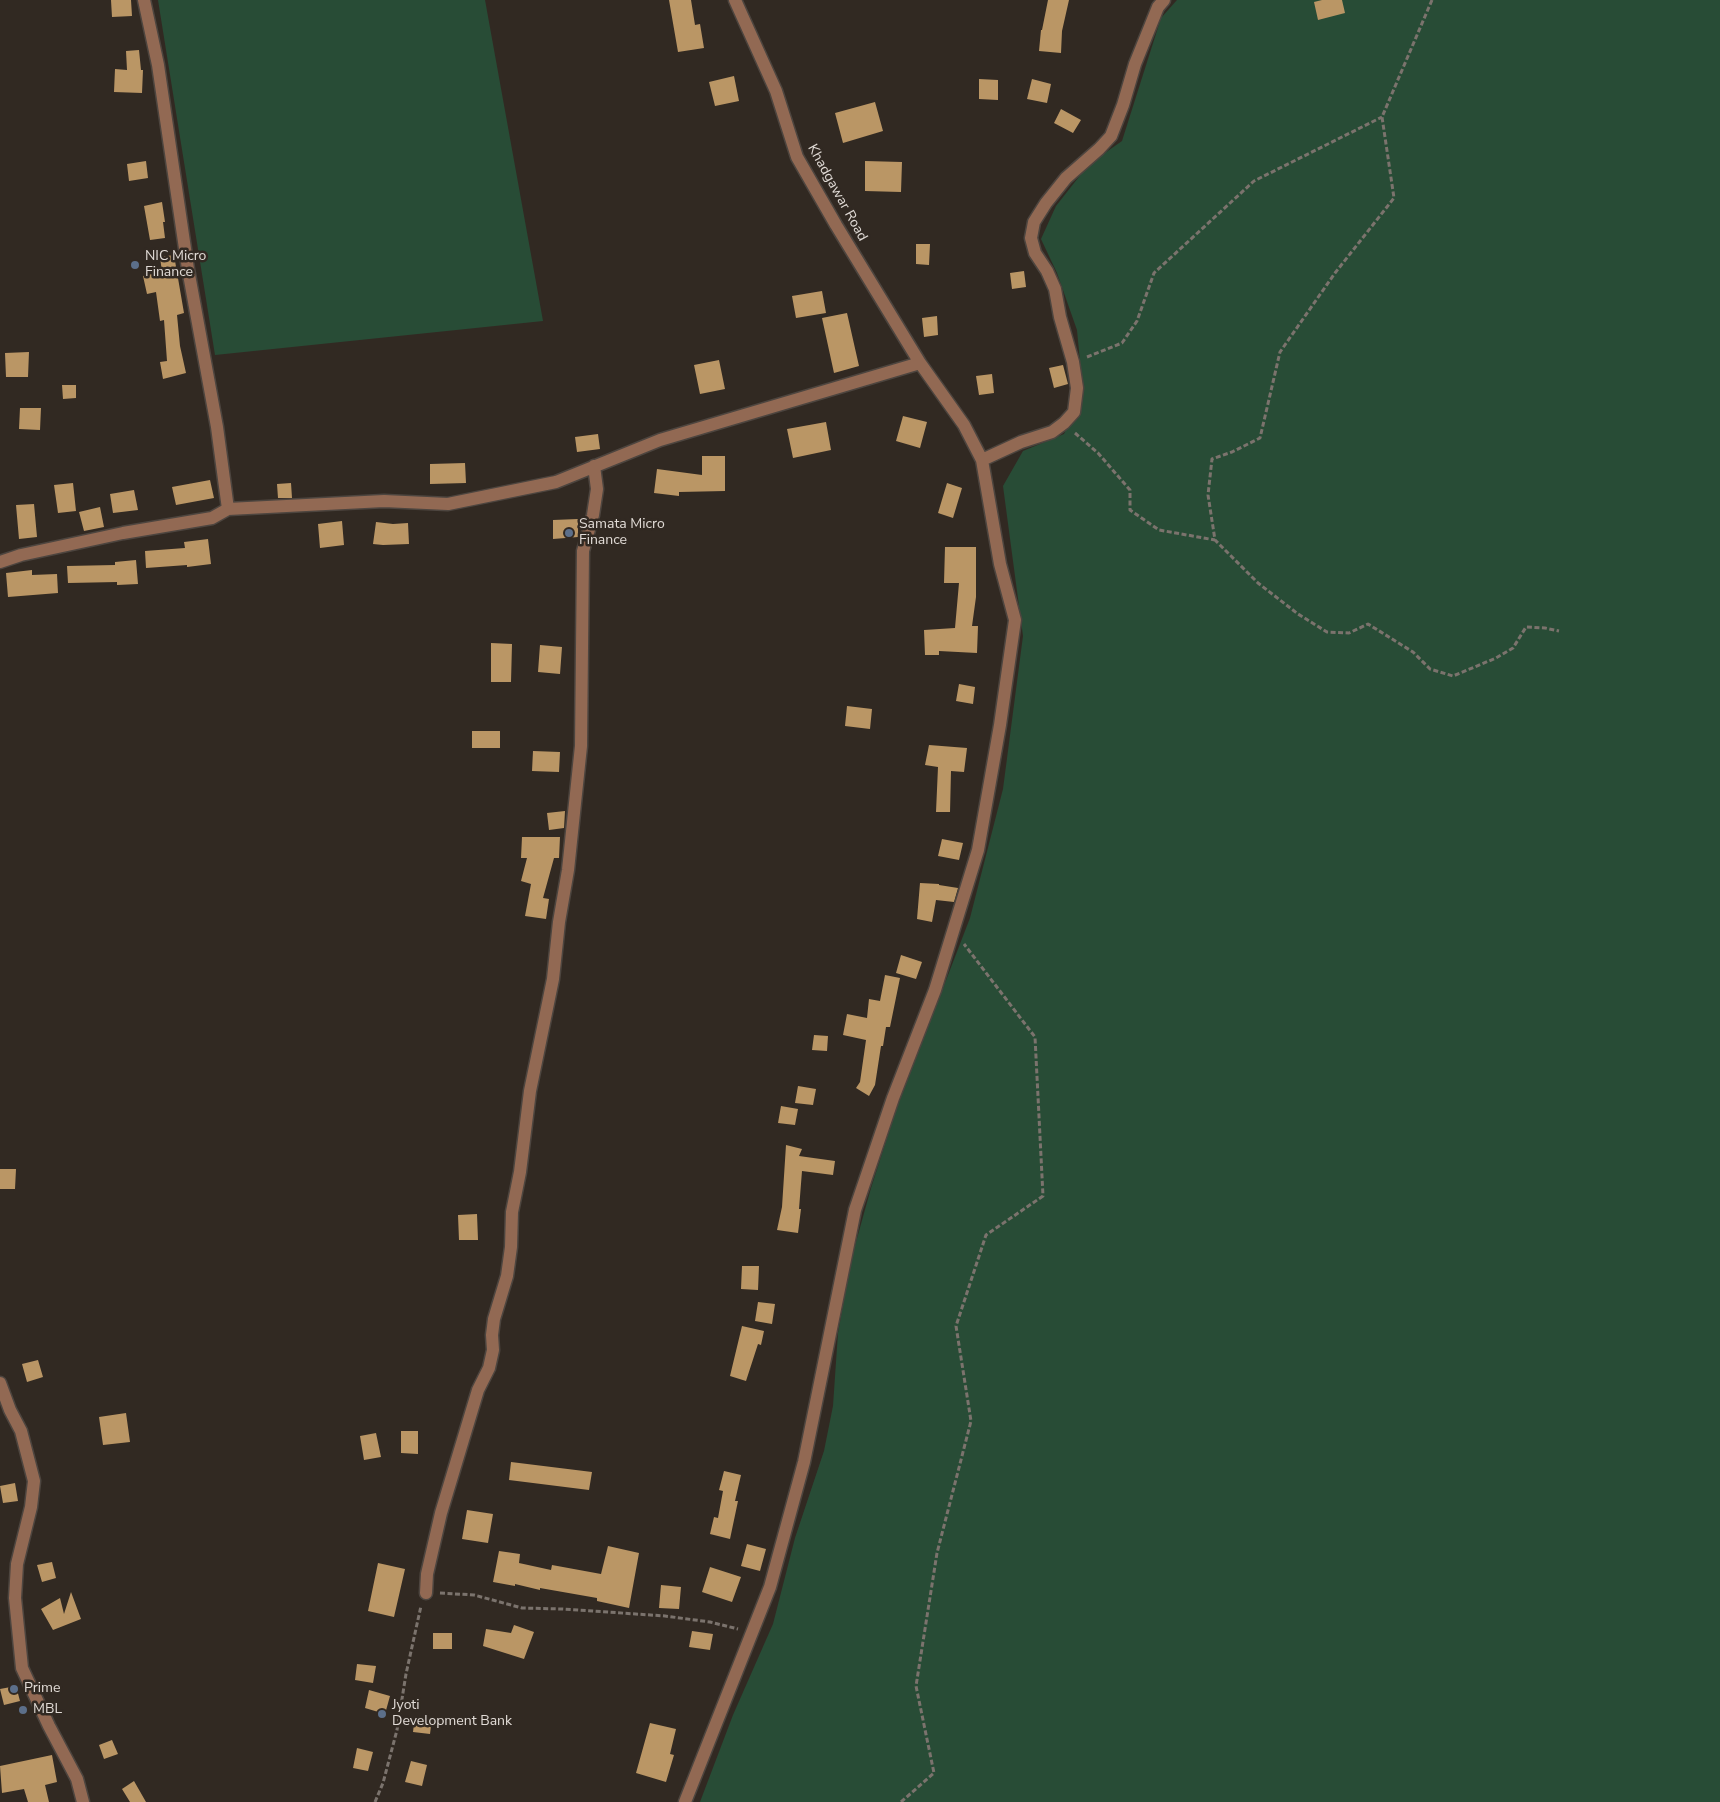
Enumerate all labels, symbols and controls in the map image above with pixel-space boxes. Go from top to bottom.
street label: Khadgawar Road [803,142,871,244]
place label: NIC Micro Finance [145,249,206,282]
marker: NIC Micro Finance [129,259,141,271]
place label: Samata Micro Finance [579,517,665,550]
marker: Samata Micro Finance [563,527,575,539]
place label: Prime [24,1681,60,1697]
marker: Prime [8,1683,20,1695]
place label: Jyoti Development Bank [392,1698,512,1730]
place label: MBL [33,1702,62,1718]
marker: MBL [17,1704,29,1716]
marker: Jyoti Development Bank [376,1708,388,1720]

